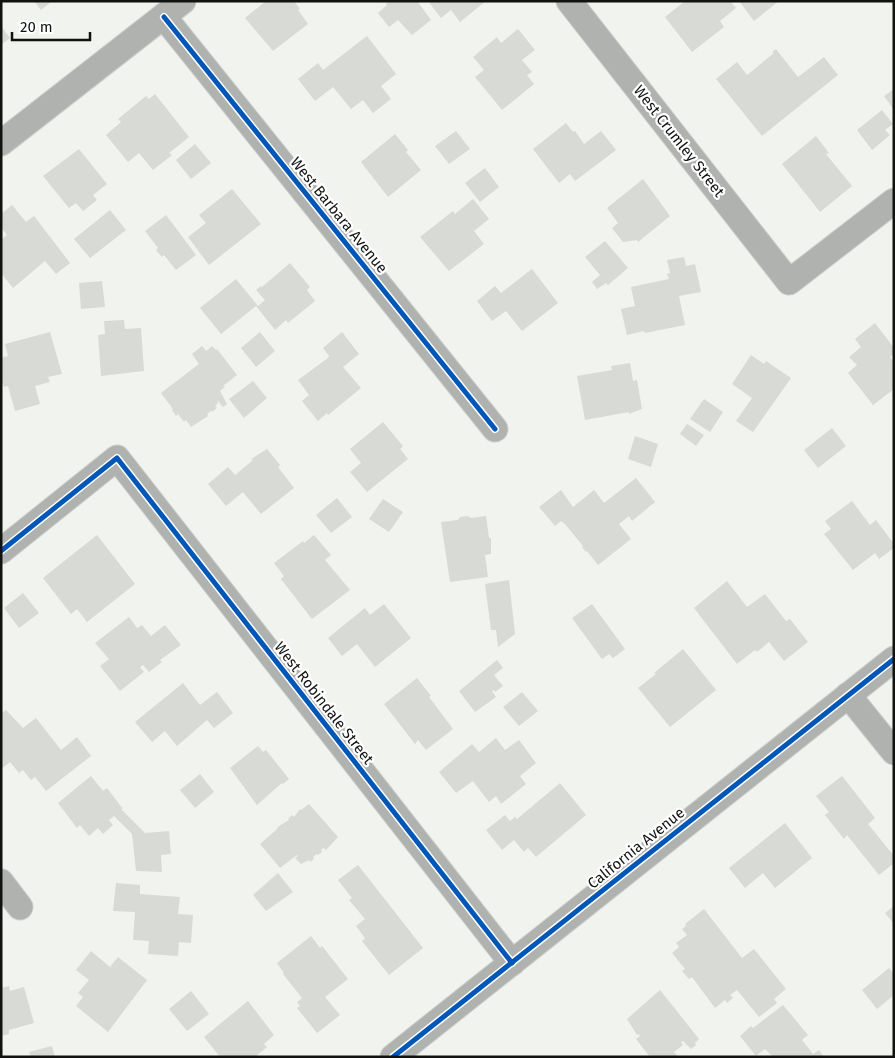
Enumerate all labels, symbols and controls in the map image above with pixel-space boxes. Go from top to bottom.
scale bar [12,10,90,42]
text: 20 m [20,18,53,36]
street label: West Crumley Street [630,82,729,201]
street label: West Barbara Avenue [287,153,391,277]
street label: West Robindale Street [271,638,378,768]
street label: California Avenue [584,803,688,893]

